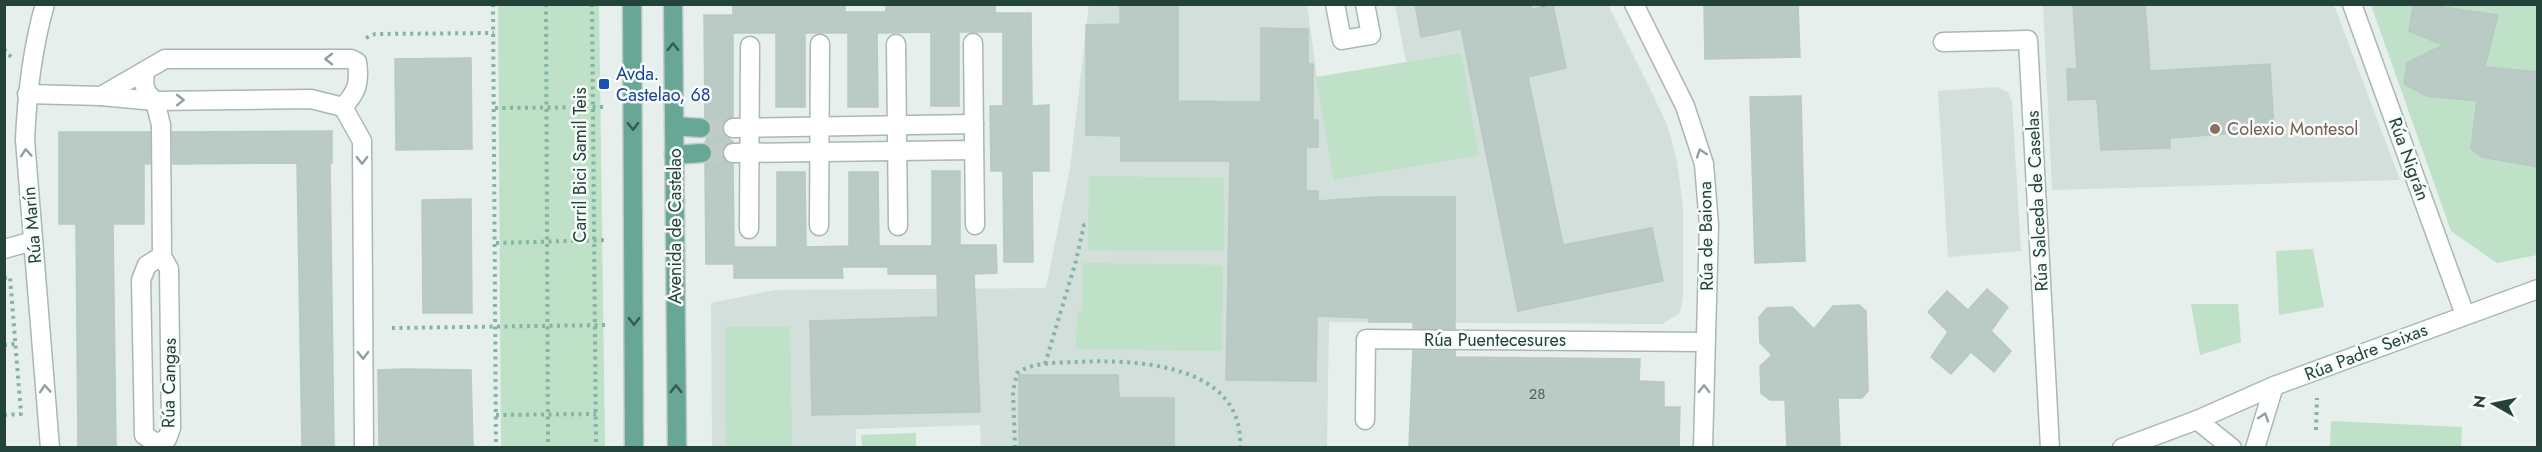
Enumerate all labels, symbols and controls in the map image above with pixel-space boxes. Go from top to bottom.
one-way arrow [667,43,679,52]
one-way arrow [325,53,334,65]
place label: Avda. Castelao, 68 [616,61,711,108]
marker: Avda. Castelao, 68 [597,77,611,91]
street label: Carril Bici Samil Teis [567,87,593,243]
one-way arrow [175,94,184,107]
street label: Rúa Salceda de Caselas [2019,110,2055,292]
street label: Rúa Nigrán [2382,114,2436,204]
place label: Colexio Montesol [2227,116,2358,142]
one-way arrow [627,121,639,130]
marker: Colexio Montesol [2208,122,2222,136]
one-way arrow [20,148,33,157]
street label: Avenida de Castelao [662,148,688,304]
one-way arrow [1695,148,1708,159]
one-way arrow [356,155,368,164]
street label: Rúa de Baiona [1692,181,1720,291]
street label: Rúa Marín [16,185,48,265]
one-way arrow [628,316,640,325]
street label: Rúa Padre Seixas [2301,317,2431,387]
street label: Rúa Puentecesures [1424,327,1566,353]
street label: Rúa Cangas [155,338,183,428]
one-way arrow [357,350,370,359]
north arrow [2464,374,2524,434]
house number: 28 [1529,383,1545,405]
one-way arrow [39,385,52,394]
one-way arrow [670,385,682,394]
one-way arrow [1698,385,1710,394]
text: N [2467,394,2492,410]
one-way arrow [2257,412,2269,423]

